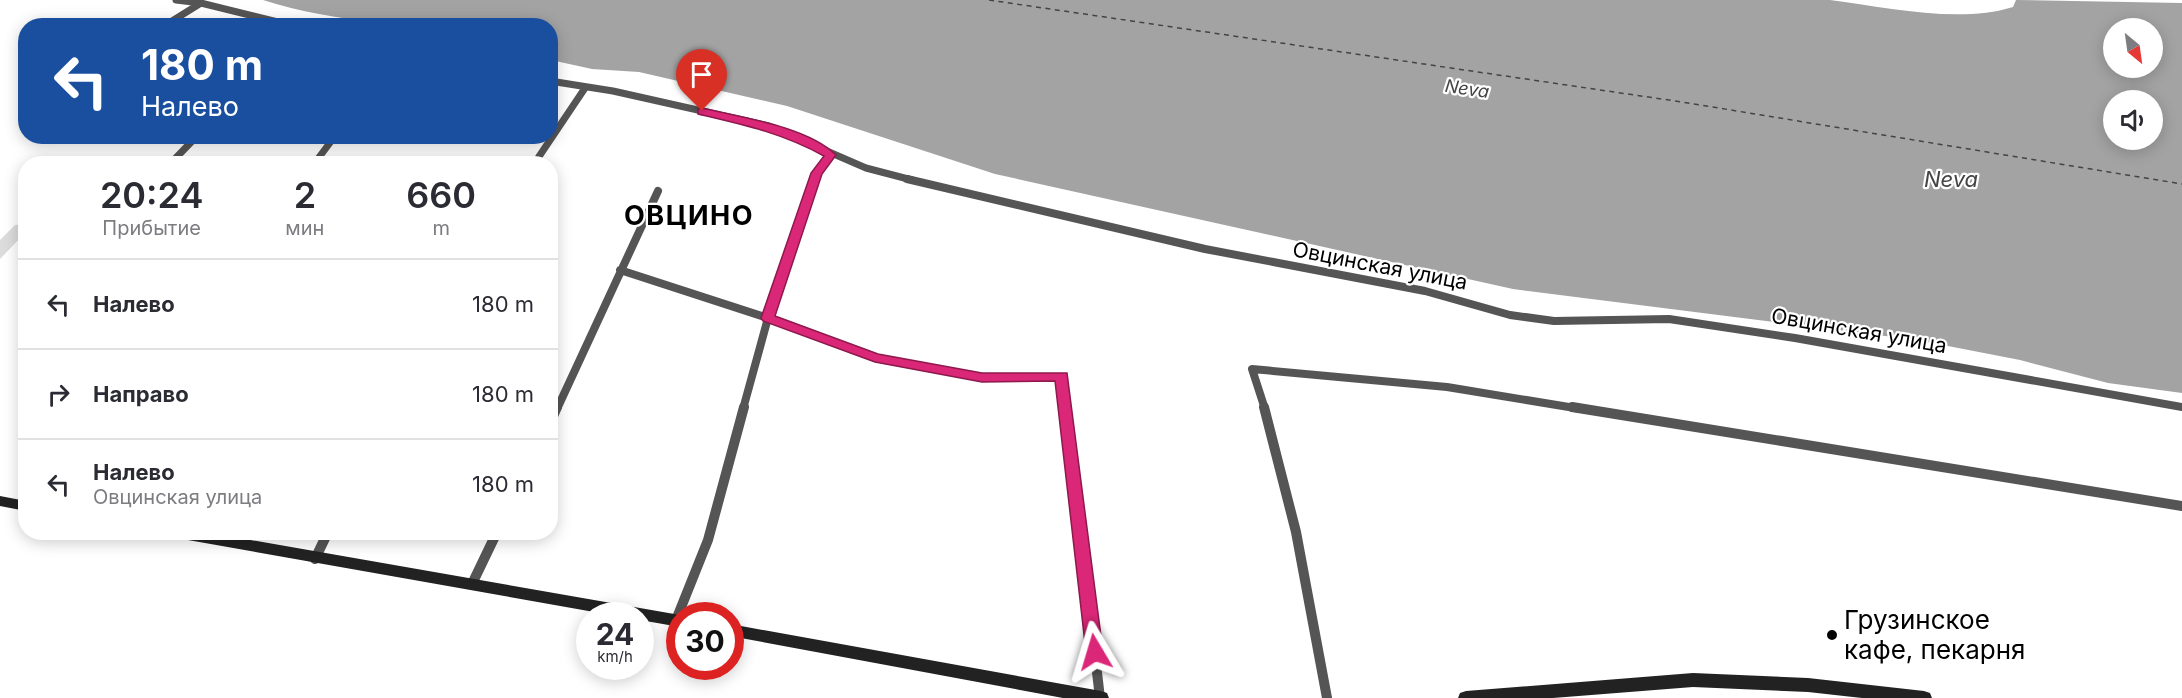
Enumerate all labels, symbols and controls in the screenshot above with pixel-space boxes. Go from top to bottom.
north arrow [2103,18,2163,78]
map controls [2103,18,2163,150]
text: 180 m [141,39,263,90]
icon: left [42,42,120,120]
pin [676,49,727,111]
icon: arrive [685,58,718,91]
water label: Neva [1444,75,1491,102]
text: Налево [141,90,239,123]
button: sound [2103,90,2163,150]
water label: Neva [1924,166,1978,192]
text: 20:24 [100,173,203,217]
text: 2 [294,173,316,217]
text: 660 [406,173,476,217]
district label: ОВЦИНО [624,199,754,232]
text: Прибытие [102,216,201,240]
text: мин [285,216,324,240]
text: m [432,216,450,240]
street label: Овцинская улица [1290,236,1470,295]
icon: left [42,288,75,321]
text: Налево [93,291,175,317]
text: 180 m [472,291,534,317]
street label: Овцинская улица [1769,303,1949,358]
icon: right [42,378,75,411]
text: Направо [93,381,189,407]
text: 180 m [472,381,534,407]
text: Налево [93,459,175,485]
icon: left [42,468,75,501]
text: 180 m [472,471,534,497]
text: Овцинская улица [93,485,262,509]
speed limit sign: 30 [666,602,744,680]
place label: Грузинское кафе, пекарня [1844,604,2025,665]
text: 24 [596,616,634,652]
position arrow [1063,620,1127,684]
marker: Грузинское кафе, пекарня [1825,628,1839,642]
text: km/h [597,647,633,666]

